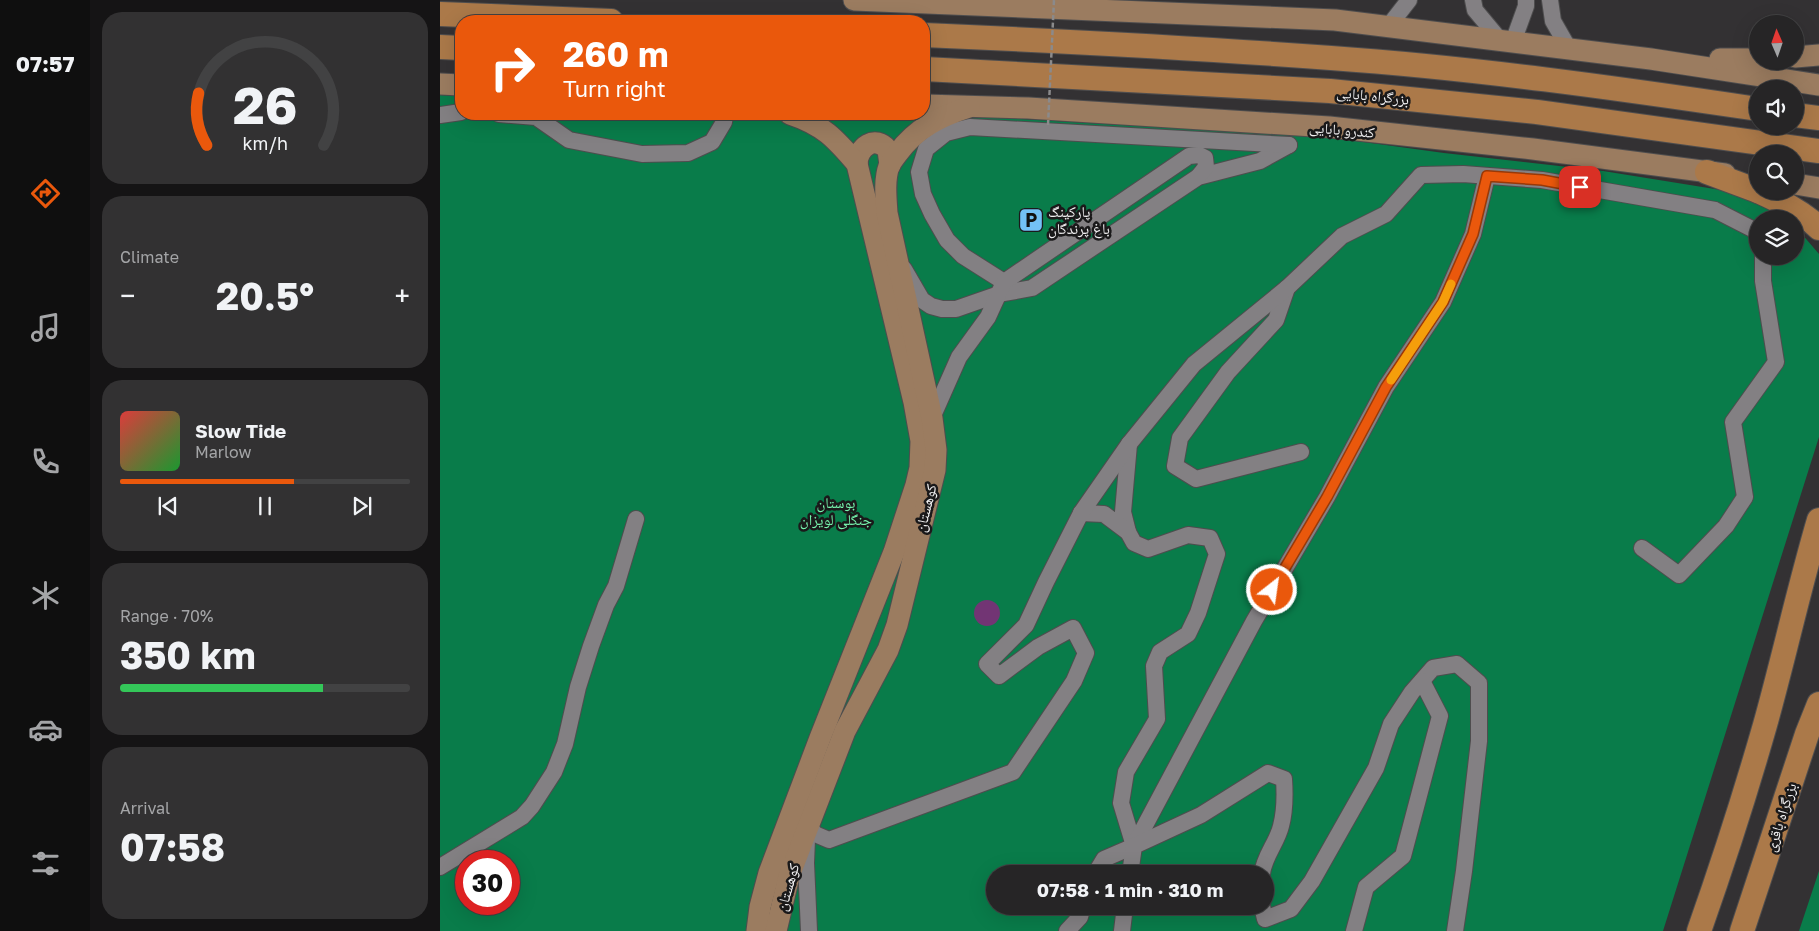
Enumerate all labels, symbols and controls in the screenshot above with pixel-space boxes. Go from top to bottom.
north arrow [1749,15,1804,70]
map controls [1749,15,1804,265]
text: 260 m [563,33,669,75]
icon: right [480,35,545,100]
text: 07:57 [16,50,74,77]
text: 26 [233,73,297,135]
text: Turn right [563,75,666,102]
button: sound [1749,80,1804,135]
street label: بزرگراه بابایی [1336,82,1410,110]
street label: کندرو بابایی [1308,117,1375,143]
text: km/h [242,132,288,154]
button: search [1749,145,1804,200]
pin [1559,166,1601,208]
icon: arrive [1566,173,1594,201]
icon: directions [28,176,63,211]
place label: پارکینگ باغ پرندگان [1048,202,1110,239]
parking icon: پارکینگ باغ پرندگان [1018,207,1044,233]
button: layers [1749,210,1804,265]
text: Climate [120,247,179,267]
text: 20.5° [216,273,314,318]
text: − [120,279,135,312]
text: + [395,279,410,312]
icon: music [28,310,63,345]
text: Slow Tide [195,419,286,442]
text: Marlow [195,442,251,462]
icon: phone [28,444,63,479]
street label: کوهستان [910,482,942,534]
icon: previous [154,492,182,520]
icon: pause [251,492,279,520]
icon: next [348,492,376,520]
park label: بوستان جنگلی لویزان [800,493,873,530]
position arrow [1245,563,1297,615]
icon: climate [28,578,63,613]
text: Range · 70% [120,606,213,626]
text: 350 km [120,632,256,677]
icon: car [28,712,63,747]
street label: بزرگراه باقری [1760,780,1801,854]
text: Arrival [120,798,170,818]
text: 07:58 [120,824,225,869]
icon: filters [28,846,63,881]
speed limit sign: 30 [455,850,520,915]
street label: کوهستان [772,861,804,913]
text: 07:58 · 1 min · 310 m [1037,878,1223,901]

